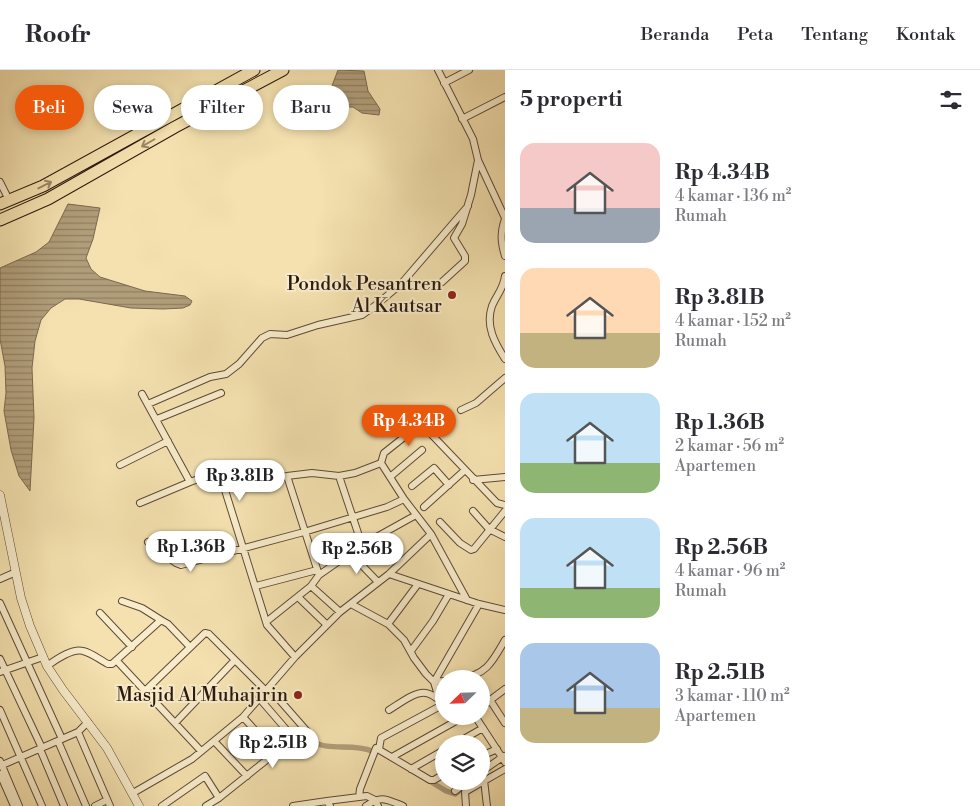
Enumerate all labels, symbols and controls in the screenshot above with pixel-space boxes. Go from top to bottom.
text: Roofr [25,20,91,50]
text: Beranda [641,23,709,46]
text: Peta [737,23,773,46]
text: Tentang [801,23,868,46]
text: Kontak [896,23,955,46]
chip: Beli [15,85,84,130]
chip: Sewa [94,85,171,130]
chip: Filter [181,85,263,130]
chip: Baru [273,85,349,130]
icon: filters [937,86,965,114]
text: 5 properti [520,87,622,113]
one-way arrow [141,138,155,148]
text: Rp 4.34B [675,160,770,186]
icon: home [560,163,620,223]
one-way arrow [37,180,52,189]
text: 4 kamar · 136 m² [675,186,791,206]
text: Rumah [675,206,727,226]
place label: Pondok Pesantren Al Kautsar [287,272,442,318]
text: Rp 3.81B [675,285,765,311]
icon: home [560,288,620,348]
marker: Pondok Pesantren Al Kautsar [446,289,458,301]
text: 4 kamar · 152 m² [675,311,791,331]
text: Rumah [675,331,727,351]
pin: Rp 4.34B [357,404,461,447]
text: Rp 1.36B [675,410,765,436]
text: Rp 4.34B [373,411,445,431]
icon: home [560,413,620,473]
text: 2 kamar · 56 m² [675,436,784,456]
text: Apartemen [675,456,756,476]
pin: Rp 3.81B [188,460,292,502]
text: Rp 3.81B [206,466,274,486]
pin: Rp 1.36B [139,530,243,573]
pin: Rp 2.56B [305,532,409,575]
text: Rp 2.56B [675,535,768,561]
text: Rp 1.36B [157,537,225,557]
icon: home [560,538,620,598]
text: Rp 2.56B [322,539,392,559]
text: 4 kamar · 96 m² [675,561,785,581]
text: Rumah [675,581,727,601]
text: Rp 2.51B [675,660,765,686]
icon: home [560,663,620,723]
north arrow [435,670,490,725]
map controls [435,670,490,790]
place label: Masjid Al Muhajirin [116,683,288,707]
text: 3 kamar · 110 m² [675,686,790,706]
marker: Masjid Al Muhajirin [292,689,304,701]
text: Apartemen [675,706,756,726]
pin: Rp 2.51B [221,726,325,769]
text: Rp 2.51B [239,733,307,753]
button: layers [435,735,490,790]

